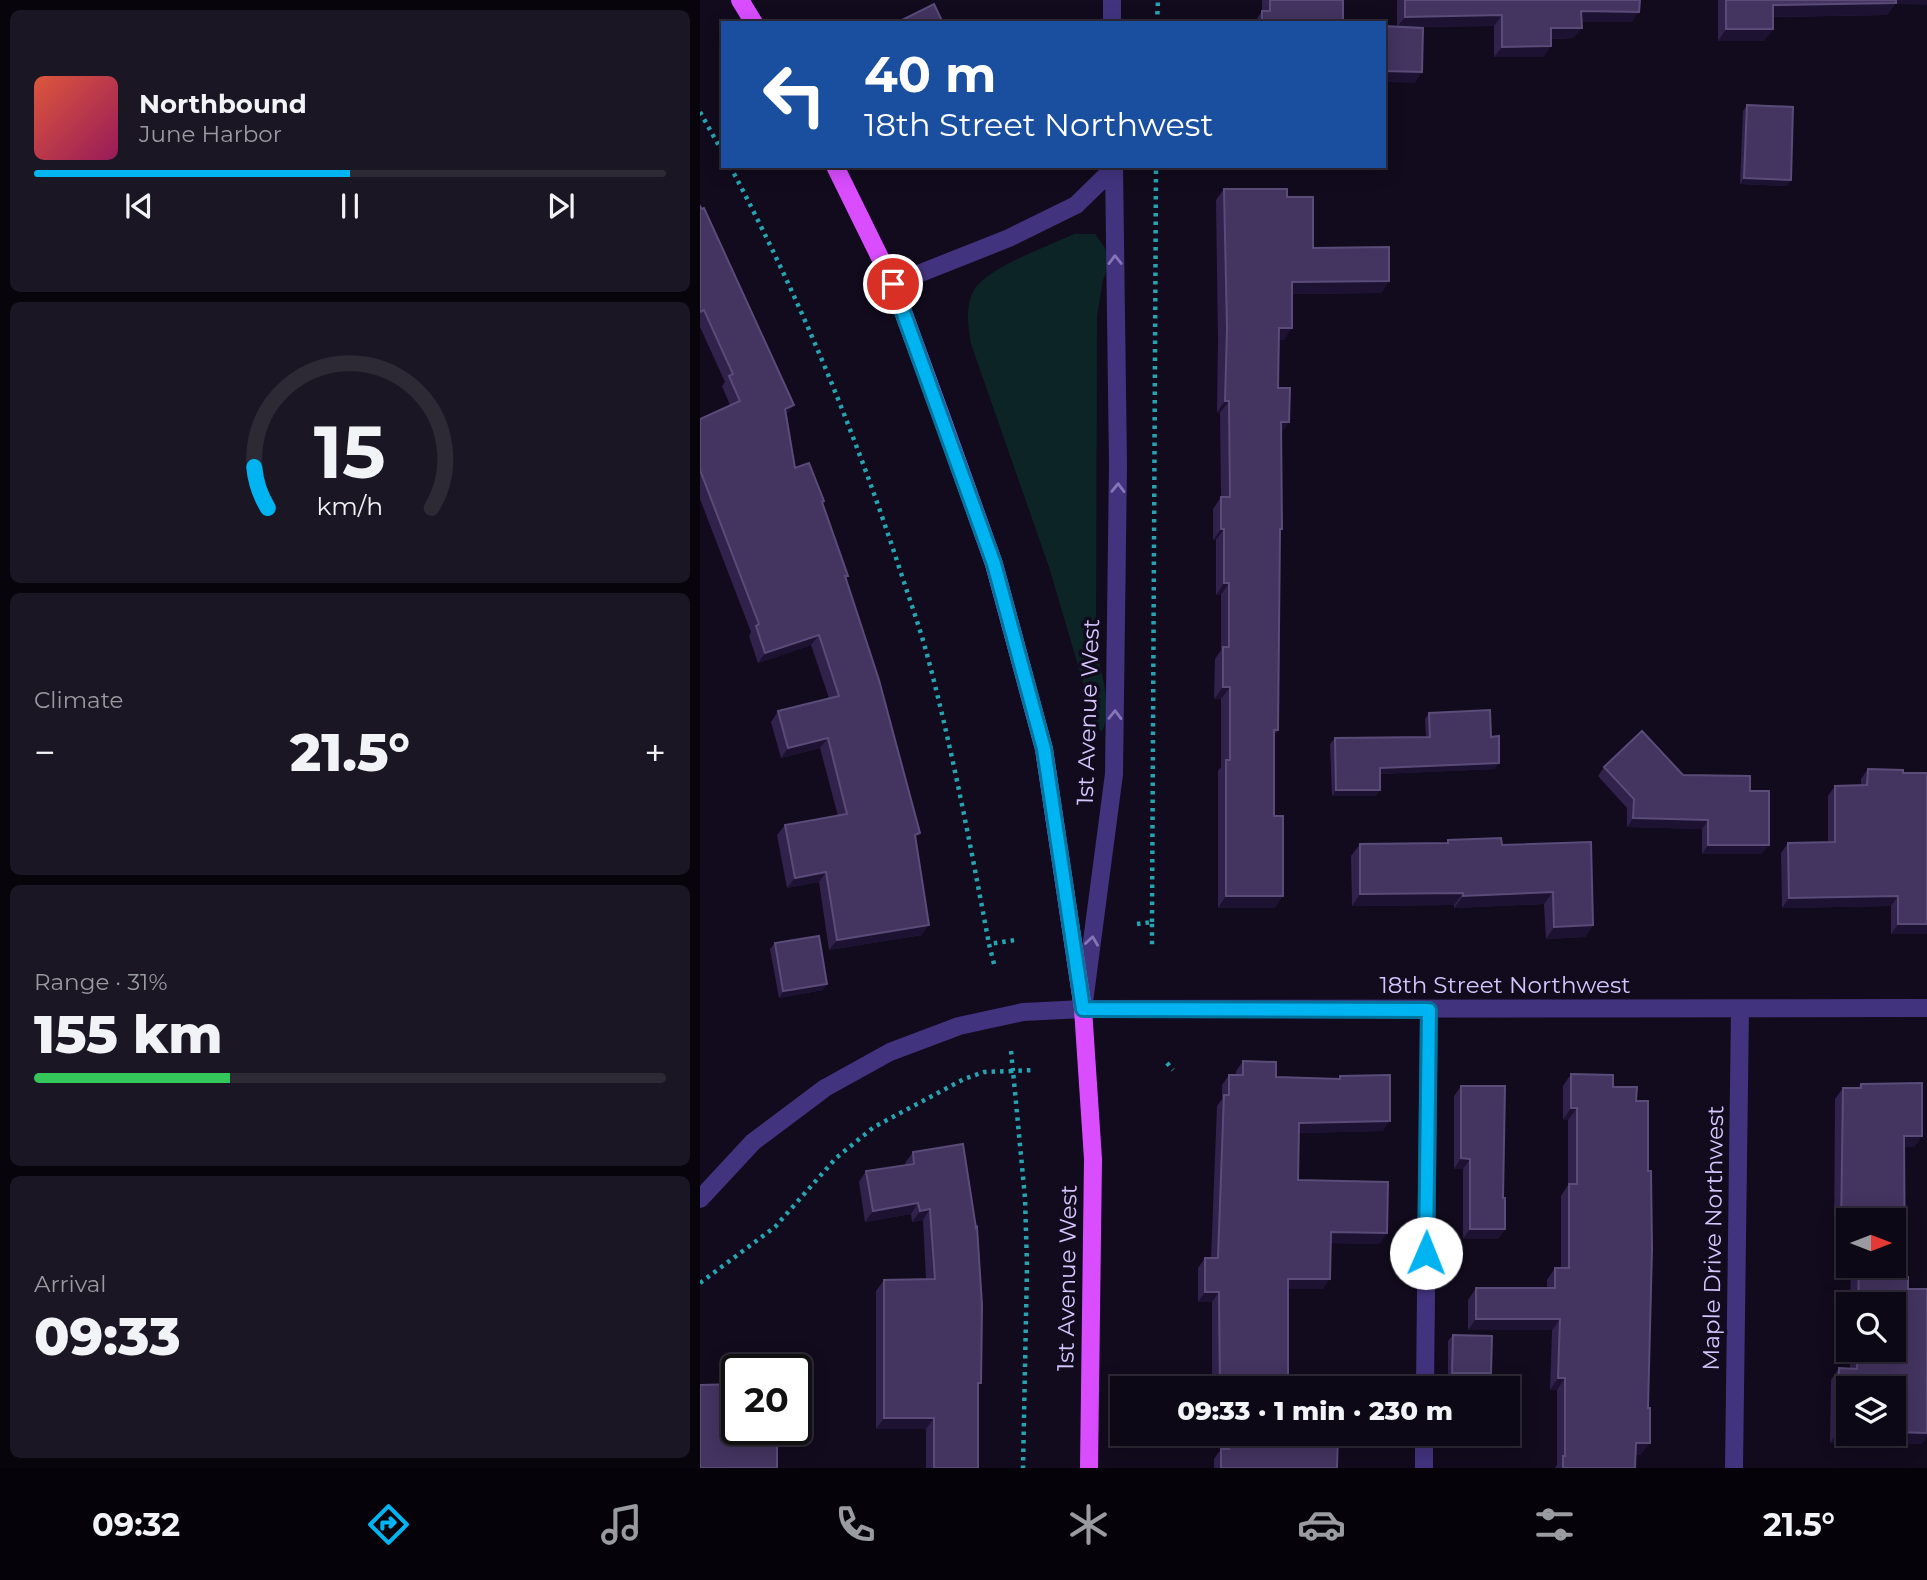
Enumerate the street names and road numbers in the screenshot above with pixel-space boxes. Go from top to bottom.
street label: 1st Avenue West [1071,618,1105,806]
street label: 18th Street Northwest [1379,971,1631,999]
street label: Maple Drive Northwest [1697,1105,1729,1371]
street label: 1st Avenue West [1051,1185,1083,1371]

